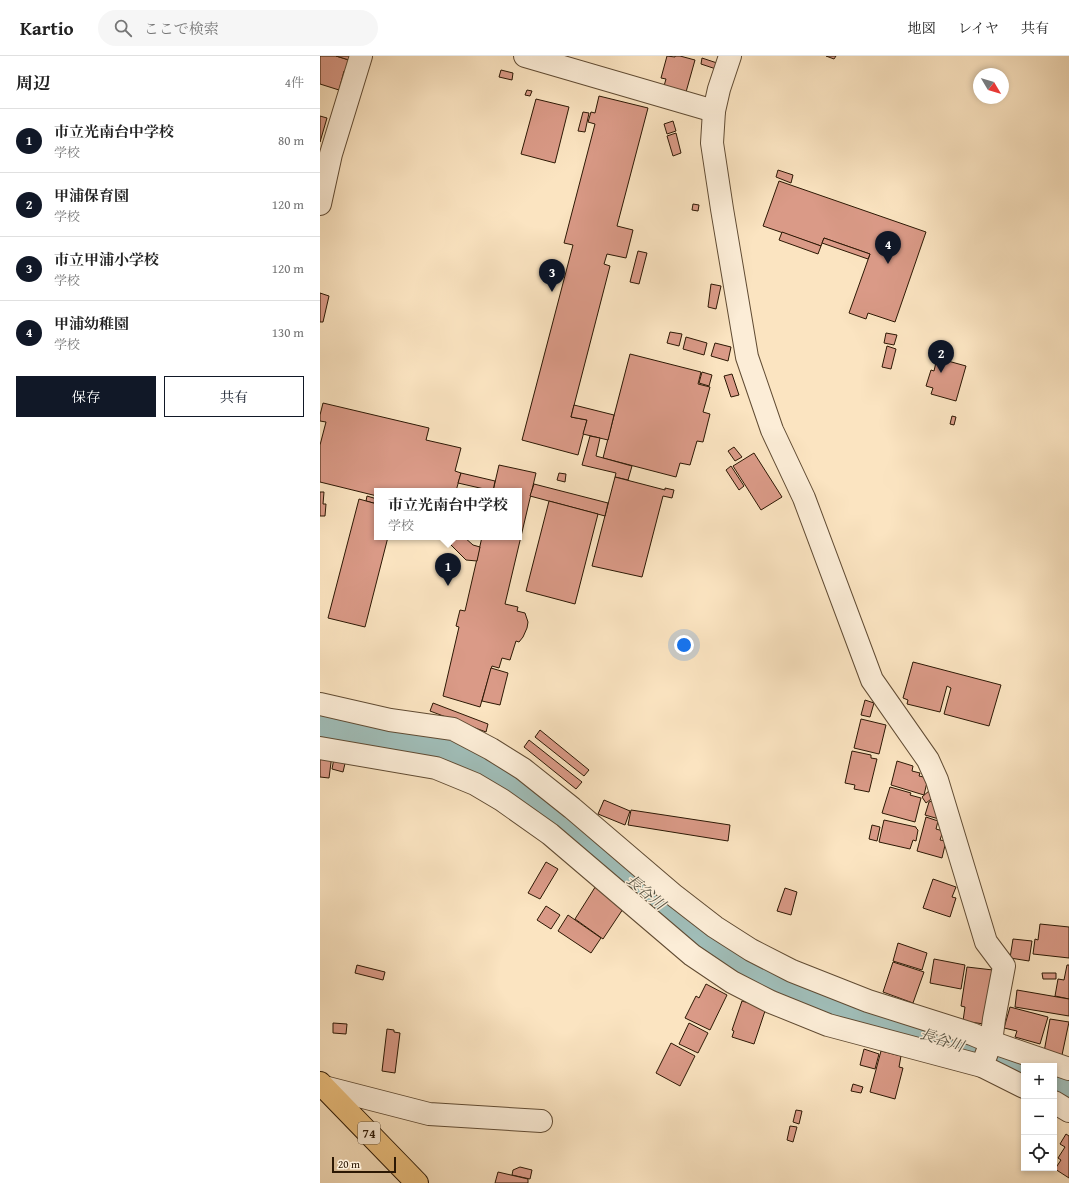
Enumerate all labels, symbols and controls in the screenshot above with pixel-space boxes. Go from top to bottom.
search box [98,10,378,46]
text: Kartio [20,14,74,42]
icon: search [112,17,134,39]
text: ここで検索 [144,18,219,39]
text: 地図 [908,18,936,38]
text: レイヤ [958,18,999,38]
text: 共有 [1021,18,1049,38]
north arrow [973,68,1009,104]
text: 周辺 [16,70,50,95]
text: 4件 [285,73,304,92]
text: 市立光南台中学校 [54,121,174,142]
text: 1 [26,131,32,150]
text: 80 m [278,131,304,150]
text: 学校 [54,143,80,162]
text: 甲浦保育園 [54,185,129,206]
text: 2 [26,195,32,214]
text: 120 m [272,195,304,214]
text: 学校 [54,207,80,226]
pin: 4 [875,231,901,264]
text: 市立甲浦小学校 [54,249,159,270]
text: 3 [26,259,32,278]
text: 120 m [272,259,304,278]
pin: 3 [539,259,565,292]
text: 学校 [54,271,80,290]
text: 甲浦幼稚園 [54,313,129,334]
text: 4 [26,323,32,342]
text: 130 m [272,323,304,342]
text: 学校 [54,335,80,354]
pin: 2 [928,340,954,373]
button: 保存 [16,376,156,417]
button: 共有 [164,376,304,417]
popup [374,488,522,540]
text: 市立光南台中学校 [388,494,508,515]
text: 学校 [388,516,414,535]
pin: 1 [435,553,461,586]
your location [674,635,694,655]
water label: 長谷川 [622,869,672,915]
water label: 長谷川 [918,1023,969,1057]
map controls [1021,1063,1057,1171]
button: + [1021,1063,1057,1099]
button: − [1021,1099,1057,1135]
road number: 74 [358,1122,380,1144]
button: locate [1021,1135,1057,1171]
scale bar [332,1155,396,1174]
text: 20 m [338,1156,360,1172]

